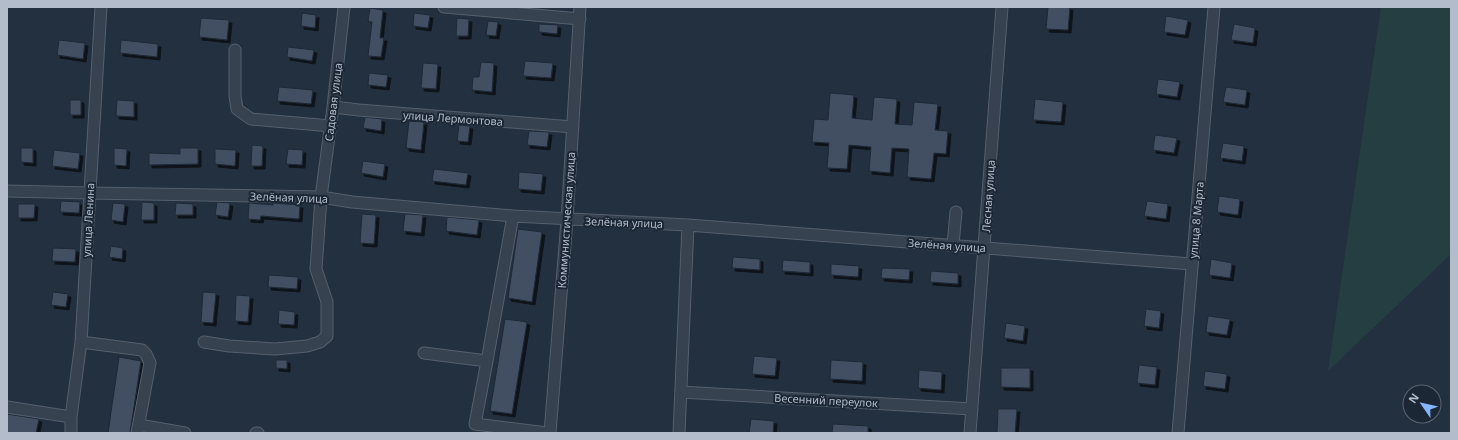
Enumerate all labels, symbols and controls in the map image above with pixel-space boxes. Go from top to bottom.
street label: Садовая улица [321,62,345,142]
street label: улица Лермонтова [403,107,503,129]
street label: Коммунистическая улица [554,151,578,289]
street label: Лесная улица [978,159,998,233]
street label: улица 8 Марта [1185,181,1207,259]
street label: улица Ленина [79,183,97,257]
street label: Зелёная улица [250,188,328,206]
street label: Зелёная улица [585,213,663,231]
street label: Зелёная улица [907,235,987,255]
north arrow [1402,384,1442,424]
street label: Весенний переулок [774,390,878,410]
text: N [1405,390,1422,406]

